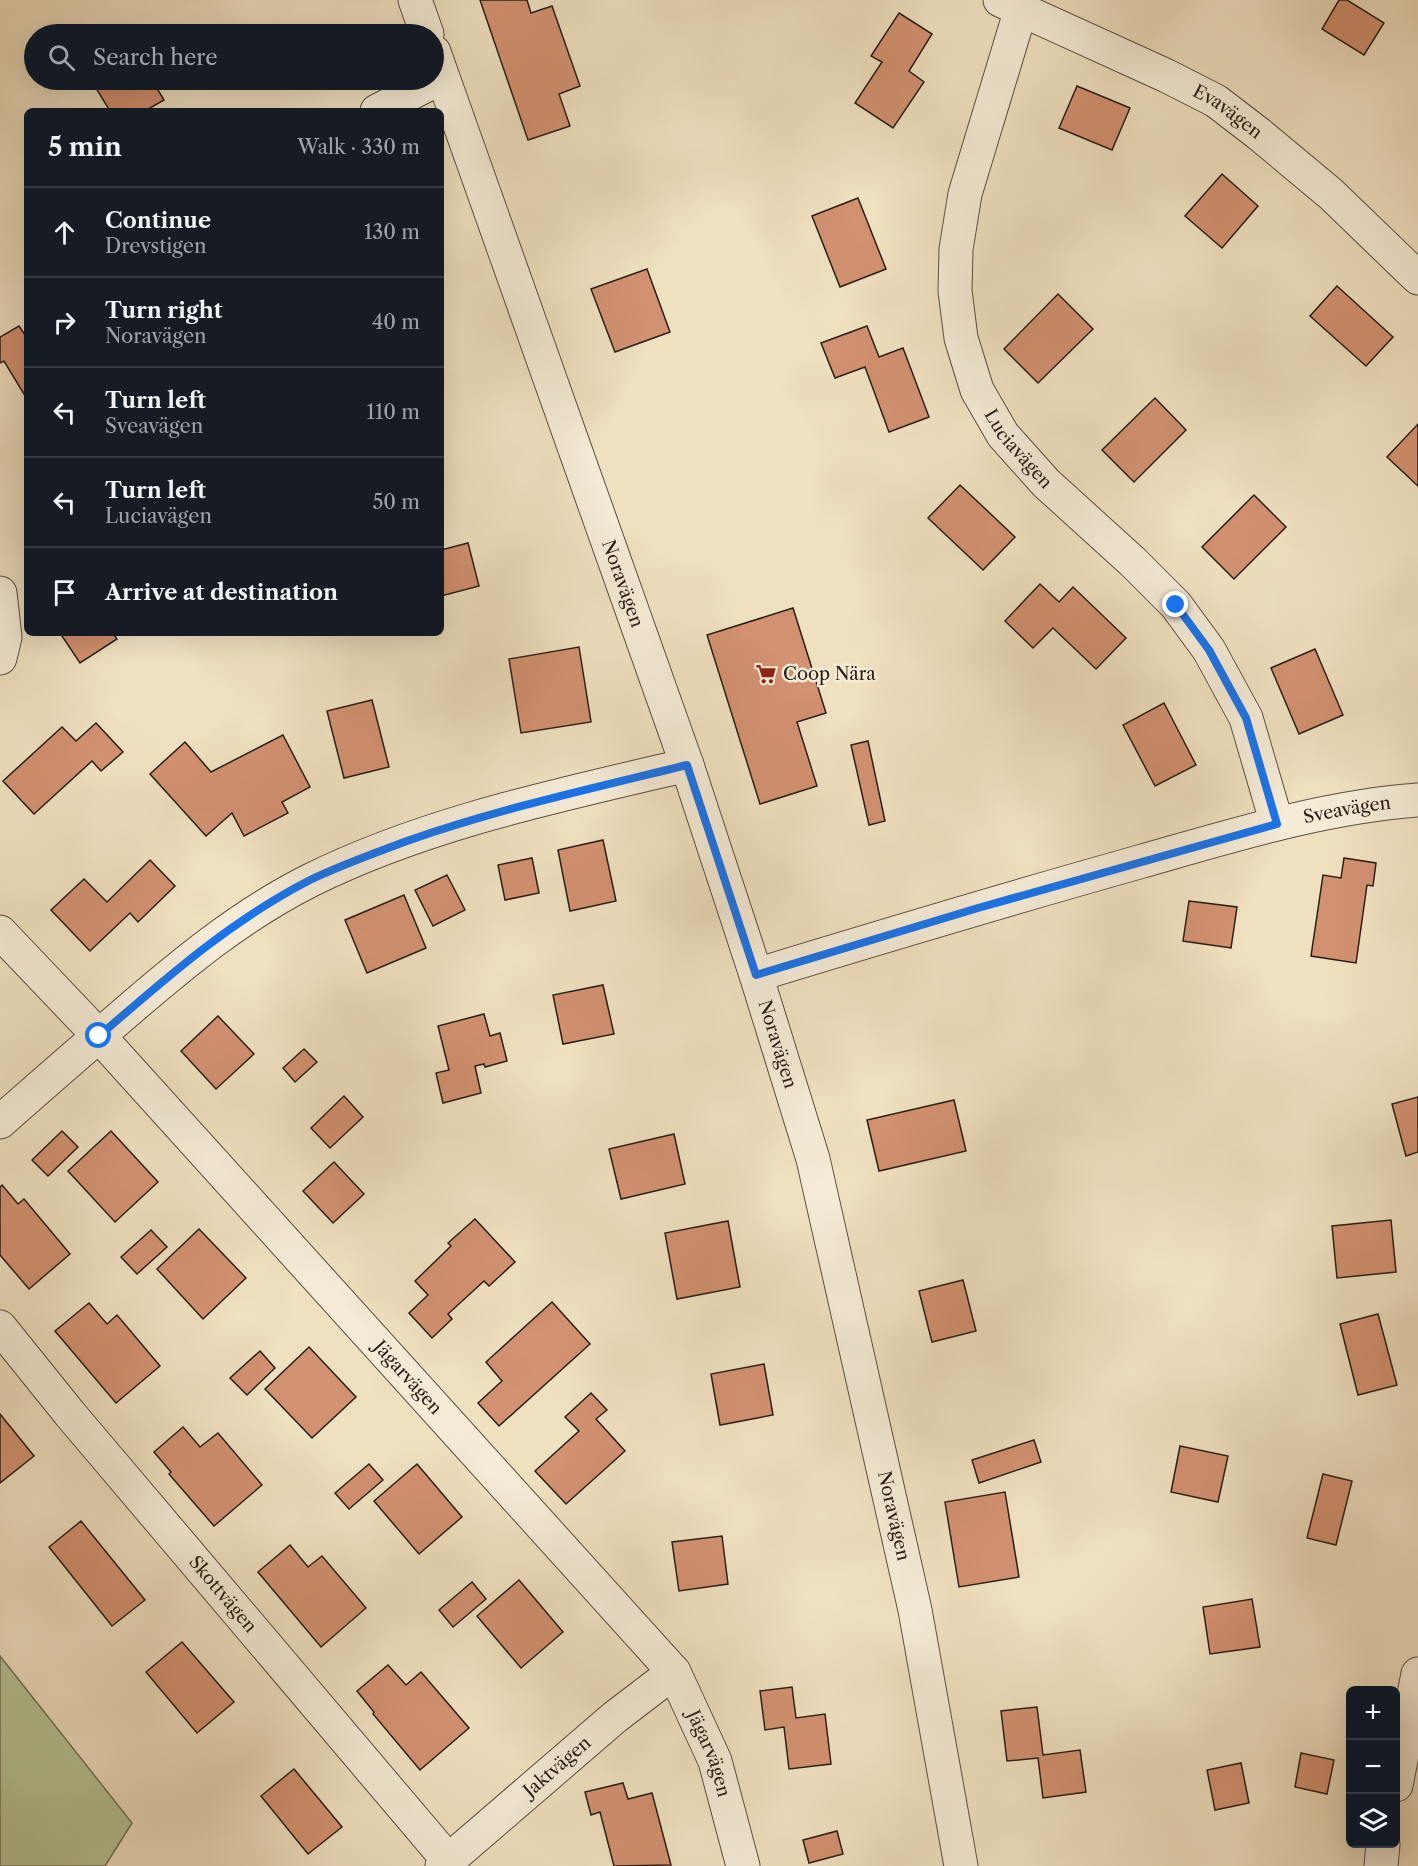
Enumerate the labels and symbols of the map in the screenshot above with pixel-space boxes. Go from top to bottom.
street label: Evavägen [1189,80,1267,144]
street label: Luciavägen [979,405,1057,493]
street label: Noravägen [597,537,648,630]
route end [1162,591,1188,617]
supermarket icon: Coop Nära [754,662,778,686]
place label: Coop Nära [783,663,876,685]
street label: Sveavägen [1301,792,1392,828]
street label: Noravägen [753,997,801,1091]
route start [85,1022,111,1048]
street label: Jägarvägen [367,1334,447,1419]
street label: Noravägen [873,1469,915,1563]
street label: Skottvägen [184,1551,262,1637]
street label: Jägarvägen [681,1704,735,1799]
street label: Jaktvägen [517,1732,595,1804]

